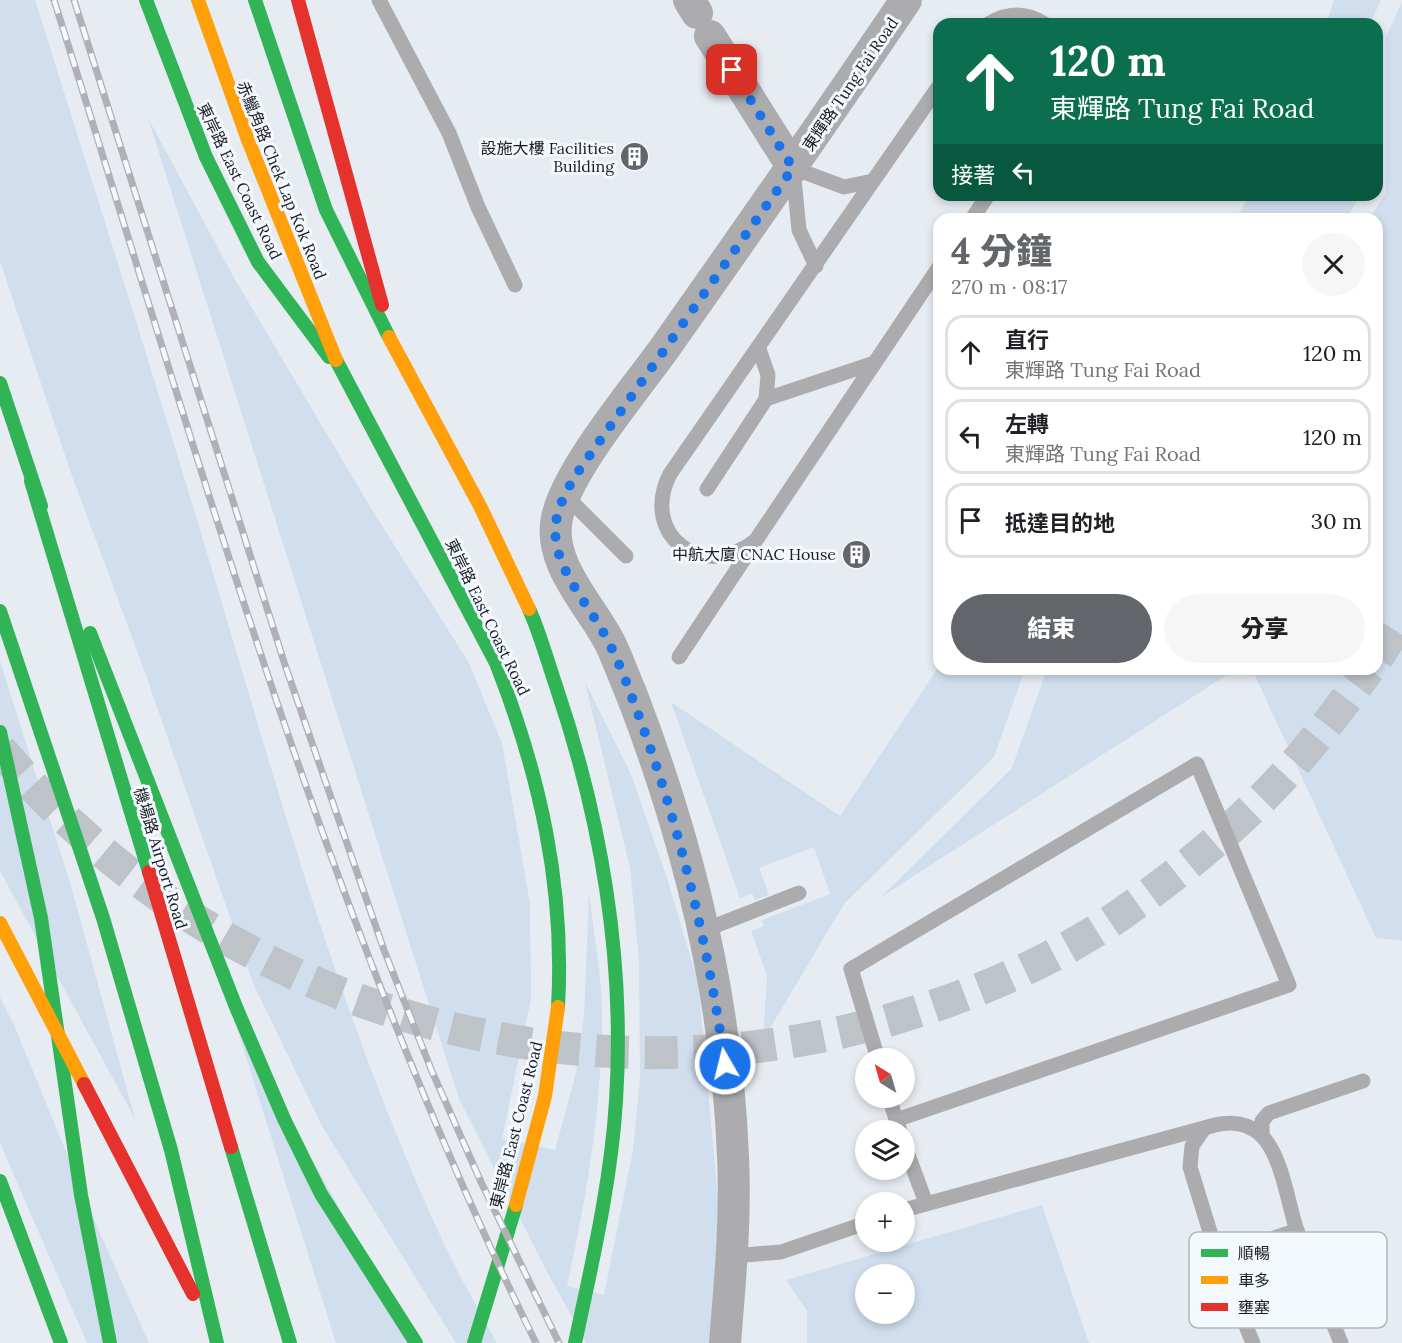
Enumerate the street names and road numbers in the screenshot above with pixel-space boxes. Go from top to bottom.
street label: 東輝路 Tung Fai Road [798,13,902,155]
street label: 赤鱲角路 Chek Lap Kok Road [233,78,331,282]
street label: 東岸路 East Coast Road [193,99,287,263]
street label: 東岸路 East Coast Road [441,535,535,699]
street label: 機場路 Airport Road [130,785,192,932]
street label: 東岸路 East Coast Road [485,1039,547,1211]

